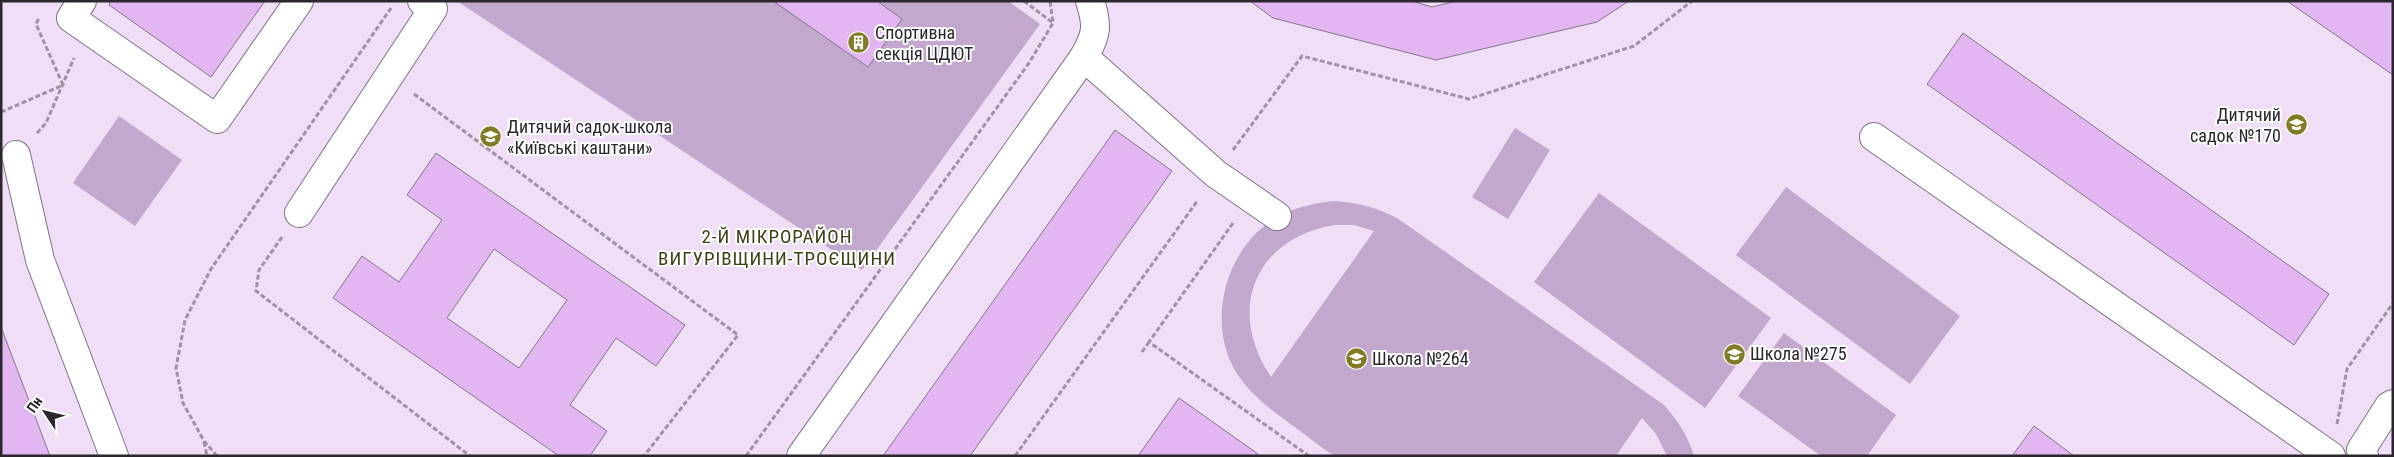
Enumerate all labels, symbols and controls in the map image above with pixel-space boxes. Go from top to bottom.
place label: Спортивна секція ЦДЮТ [875,22,973,64]
building icon: Спортивна секція ЦДЮТ [847,31,871,55]
place label: Дитячий садок №170 [2190,104,2281,146]
school or university icon: Дитячий садок №170 [2285,113,2309,137]
place label: Дитячий садок-школа «Київські каштани» [507,116,672,158]
school or university icon: Дитячий садок-школа «Київські каштани» [479,125,503,149]
district label: 2-Й МІКРОРАЙОН ВИГУРІВЩИНИ-ТРОЄЩИНИ [658,225,896,270]
school or university icon: Школа №275 [1722,342,1746,366]
place label: Школа №275 [1750,343,1847,364]
school or university icon: Школа №264 [1344,347,1368,371]
place label: Школа №264 [1372,348,1469,369]
north arrow [20,387,70,437]
text: Пн [23,394,45,416]

